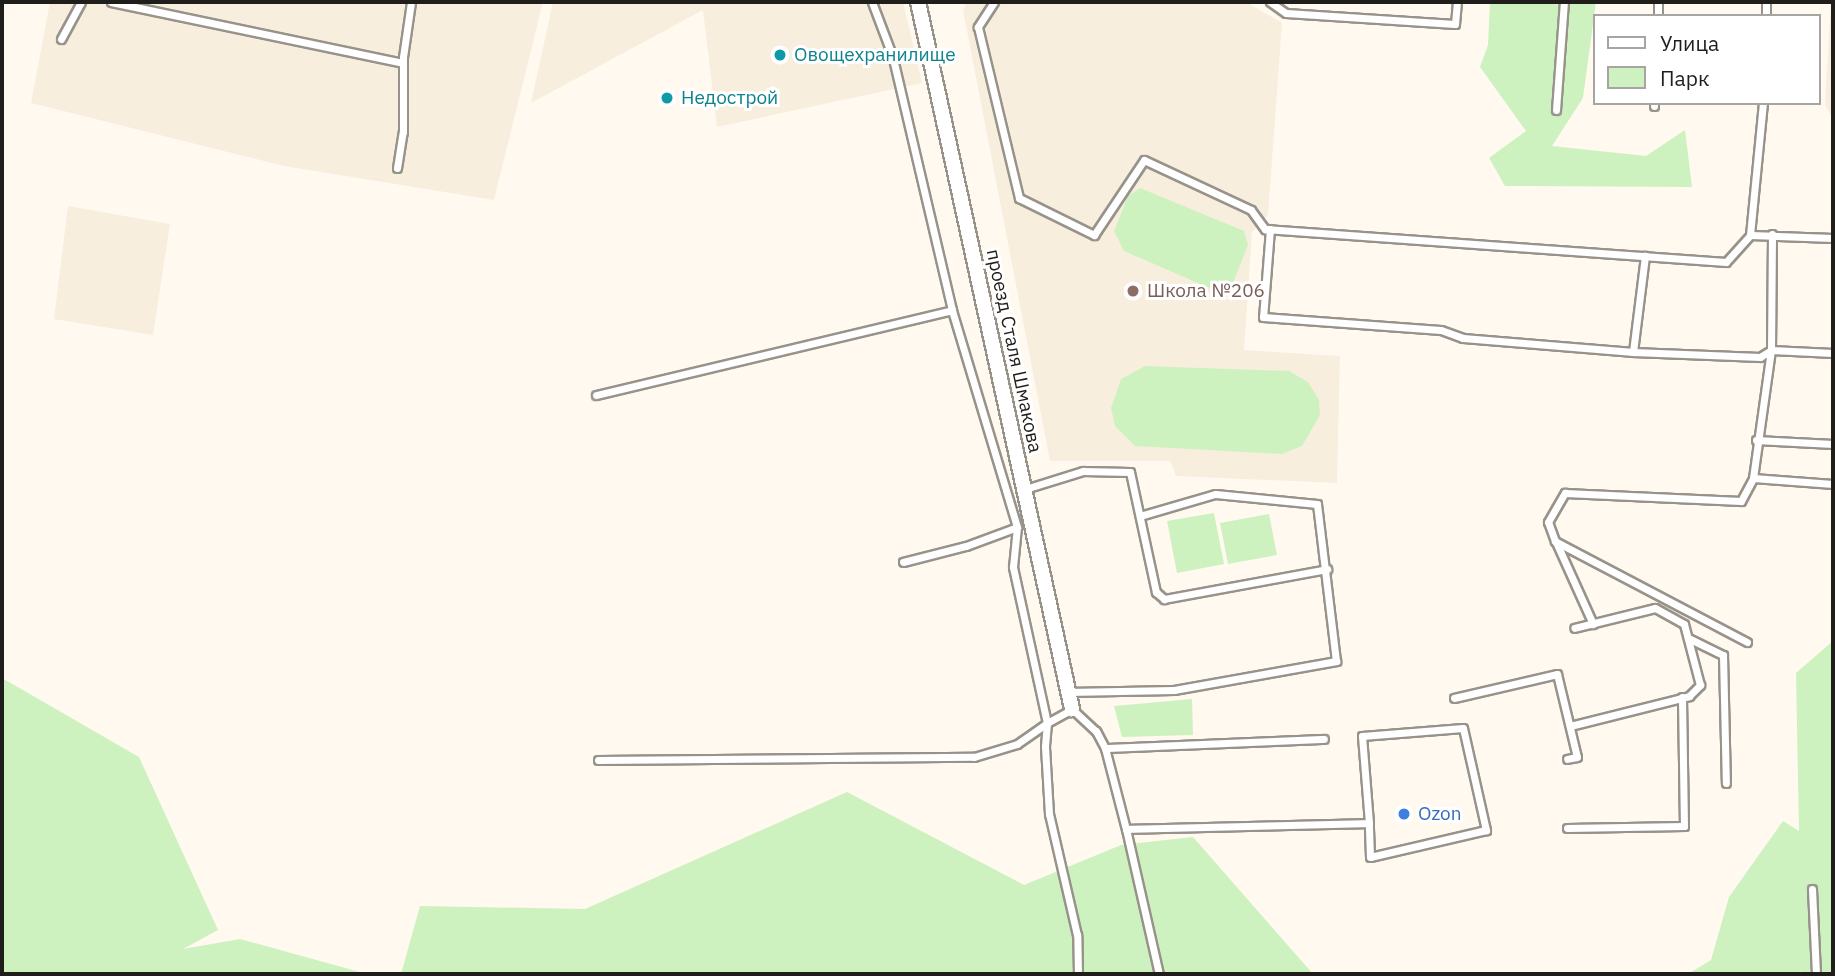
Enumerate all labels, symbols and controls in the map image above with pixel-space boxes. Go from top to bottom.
legend [1594,14,1821,105]
text: Улица [1660,29,1719,57]
place label: Овощехранилище [794,44,956,66]
marker: Овощехранилище [772,47,788,63]
text: Парк [1660,64,1710,92]
place label: Недострой [681,87,778,109]
marker: Недострой [659,90,675,106]
street label: проезд Сталя Шмакова [981,247,1047,455]
place label: Школа №206 [1147,280,1265,302]
marker: Школа №206 [1125,283,1141,299]
place label: Ozon [1418,803,1462,825]
marker: Ozon [1396,806,1412,822]

